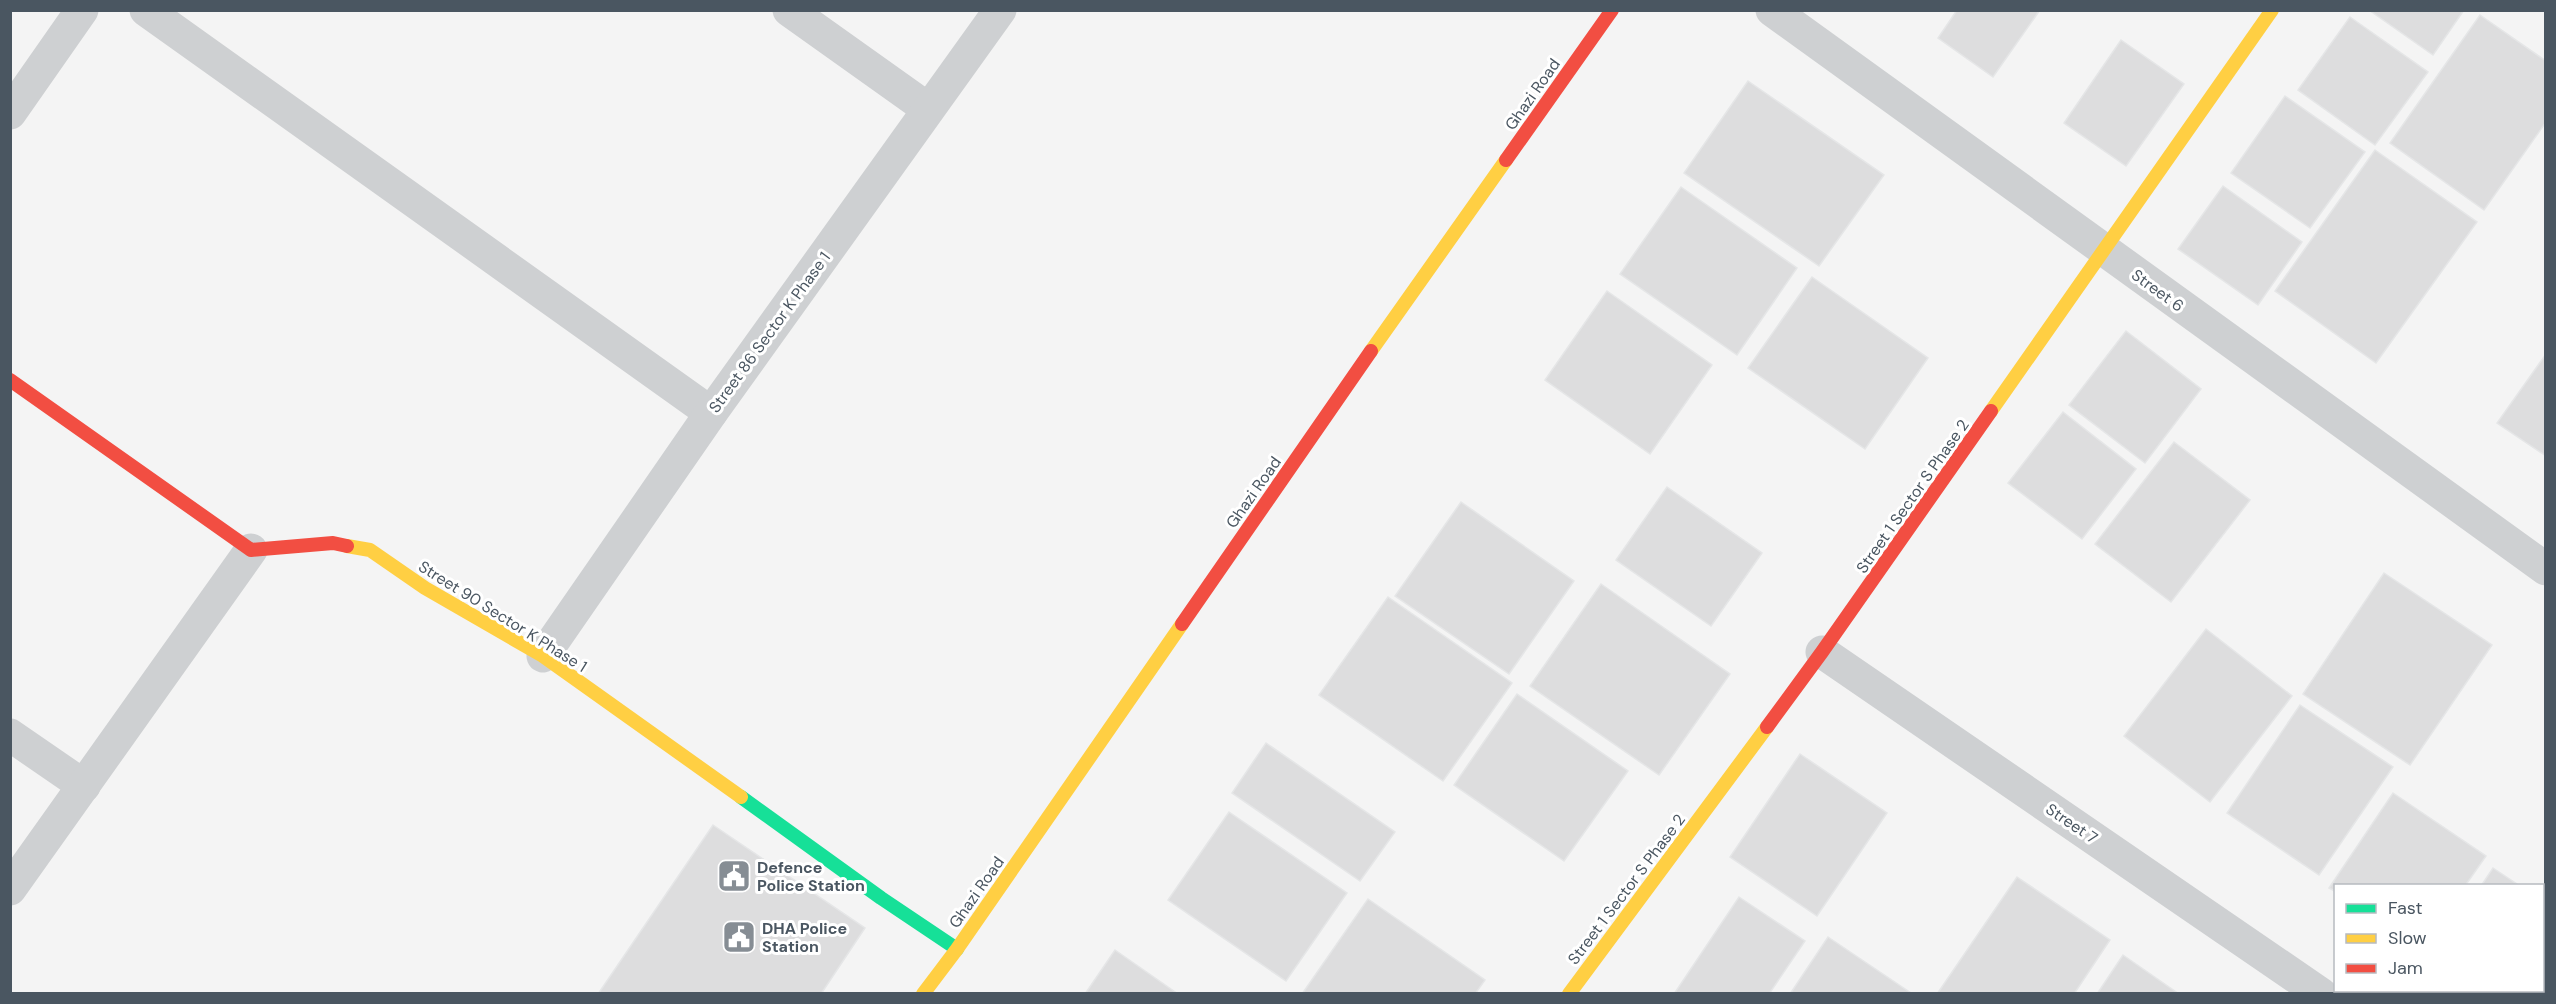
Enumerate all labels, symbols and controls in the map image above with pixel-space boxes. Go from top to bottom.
street label: Ghazi Road [1500,54,1565,134]
street label: Street 86 Sector K Phase 1 [704,248,835,417]
street label: Street 6 [2127,264,2188,316]
street label: Street 1 Sector S Phase 2 [1851,415,1974,577]
street label: Ghazi Road [1221,452,1286,532]
street label: Street 90 Sector K Phase 1 [414,556,591,677]
street label: Street 7 [2042,798,2102,848]
street label: Street 1 Sector S Phase 2 [1563,810,1690,969]
street label: Ghazi Road [944,852,1009,932]
place label: Defence Police Station [757,857,865,896]
public building icon: Defence Police Station [716,858,752,894]
legend [2334,884,2544,992]
text: Fast [2388,896,2423,920]
place label: DHA Police Station [762,918,847,957]
public building icon: DHA Police Station [721,919,757,955]
text: Slow [2388,926,2427,950]
text: Jam [2388,956,2423,980]

